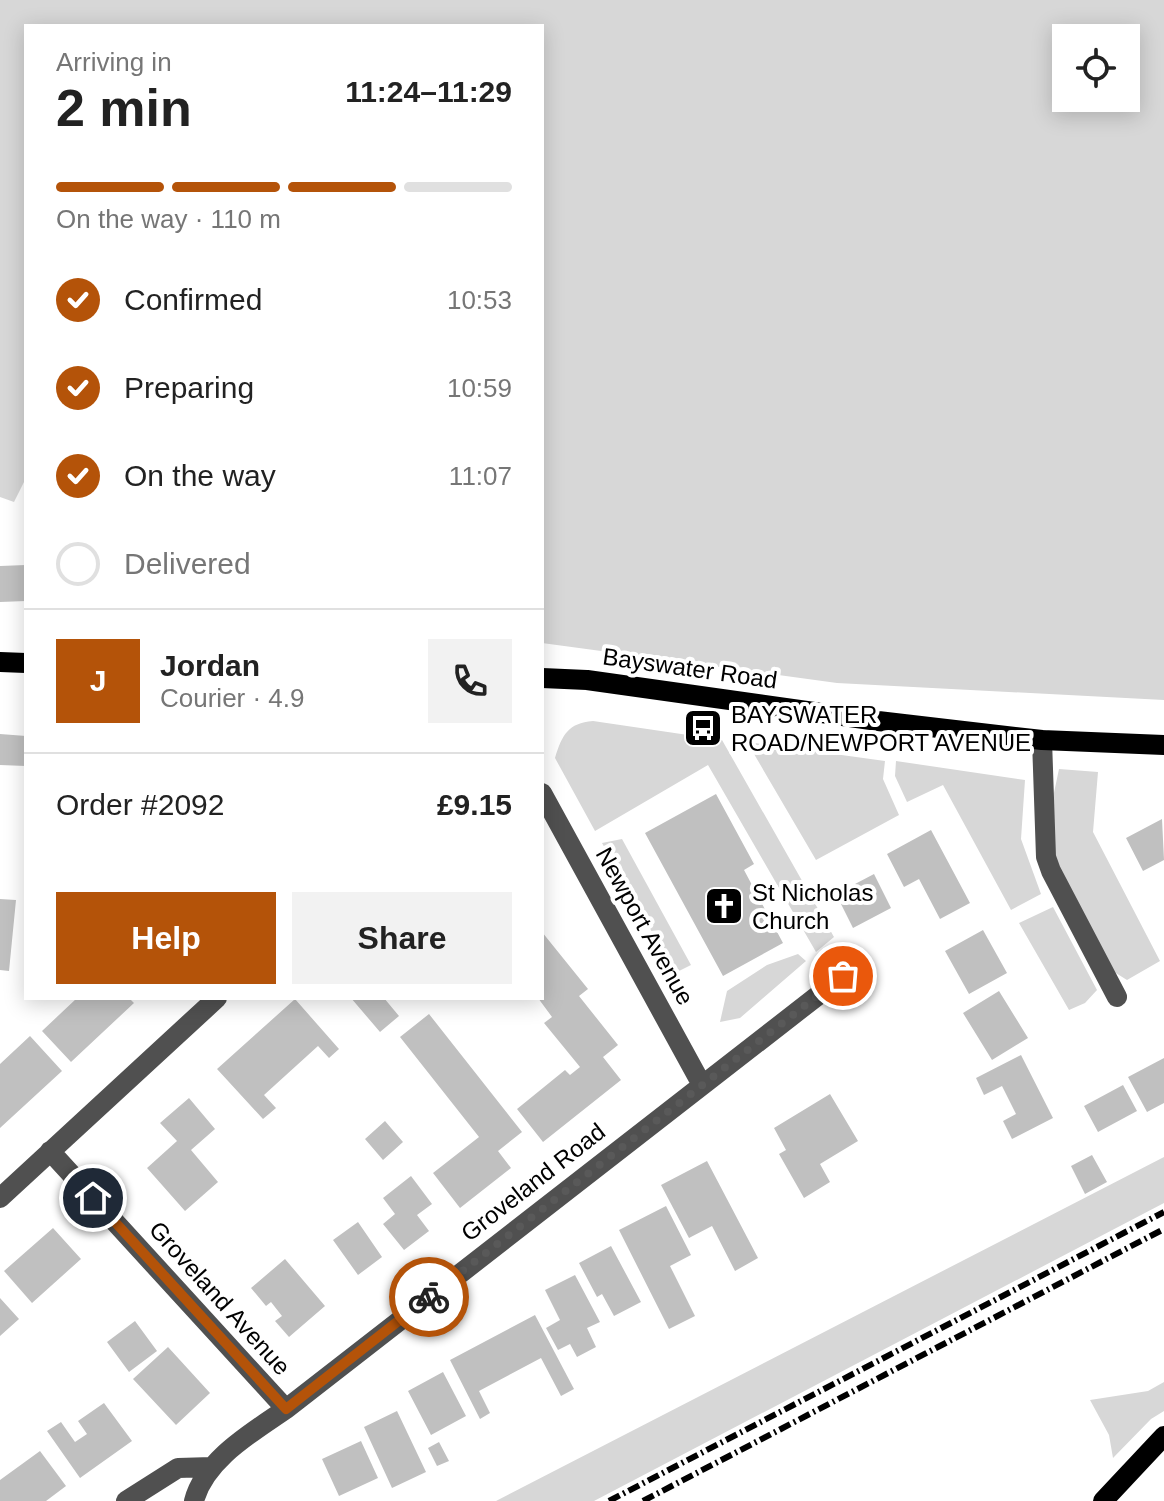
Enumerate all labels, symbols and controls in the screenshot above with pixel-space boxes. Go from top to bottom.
map controls [1052,24,1140,112]
button: locate [1052,24,1140,112]
text: Arriving in [56,47,172,77]
text: 11:24–11:29 [345,75,512,108]
text: 2 min [56,79,192,137]
text: On the way · 110 m [56,204,281,234]
icon: check [56,278,100,322]
text: Confirmed [124,283,262,316]
text: 10:53 [447,285,512,315]
icon: check [56,366,100,410]
text: Preparing [124,371,254,404]
text: 10:59 [447,373,512,403]
icon: check [56,454,100,498]
text: On the way [124,459,276,492]
text: 11:07 [449,461,512,491]
text: Delivered [124,547,251,580]
button: phone [428,639,512,723]
street label: Bayswater Road [601,642,779,694]
text: Jordan [160,649,260,682]
text: J [90,664,106,697]
text: Courier · 4.9 [160,683,305,713]
place label: BAYSWATER ROAD/NEWPORT AVENUE [731,701,1031,756]
bus stop icon: BAYSWATER ROAD/NEWPORT AVENUE [682,707,724,749]
text: Order #2092 [56,788,224,821]
text: £9.15 [437,788,512,821]
street label: Newport Avenue [591,843,699,1009]
place label: St Nicholas Church [752,879,873,934]
church icon: St Nicholas Church [703,885,745,927]
button: Help [56,892,276,984]
button: Share [292,892,512,984]
pin [809,942,877,1010]
icon: bag [821,954,865,998]
street label: Groveland Road [456,1118,610,1246]
pin [59,1164,127,1232]
icon: home [71,1176,115,1220]
street label: Groveland Avenue [144,1216,296,1380]
courier [389,1257,469,1337]
icon: bike [407,1275,451,1319]

